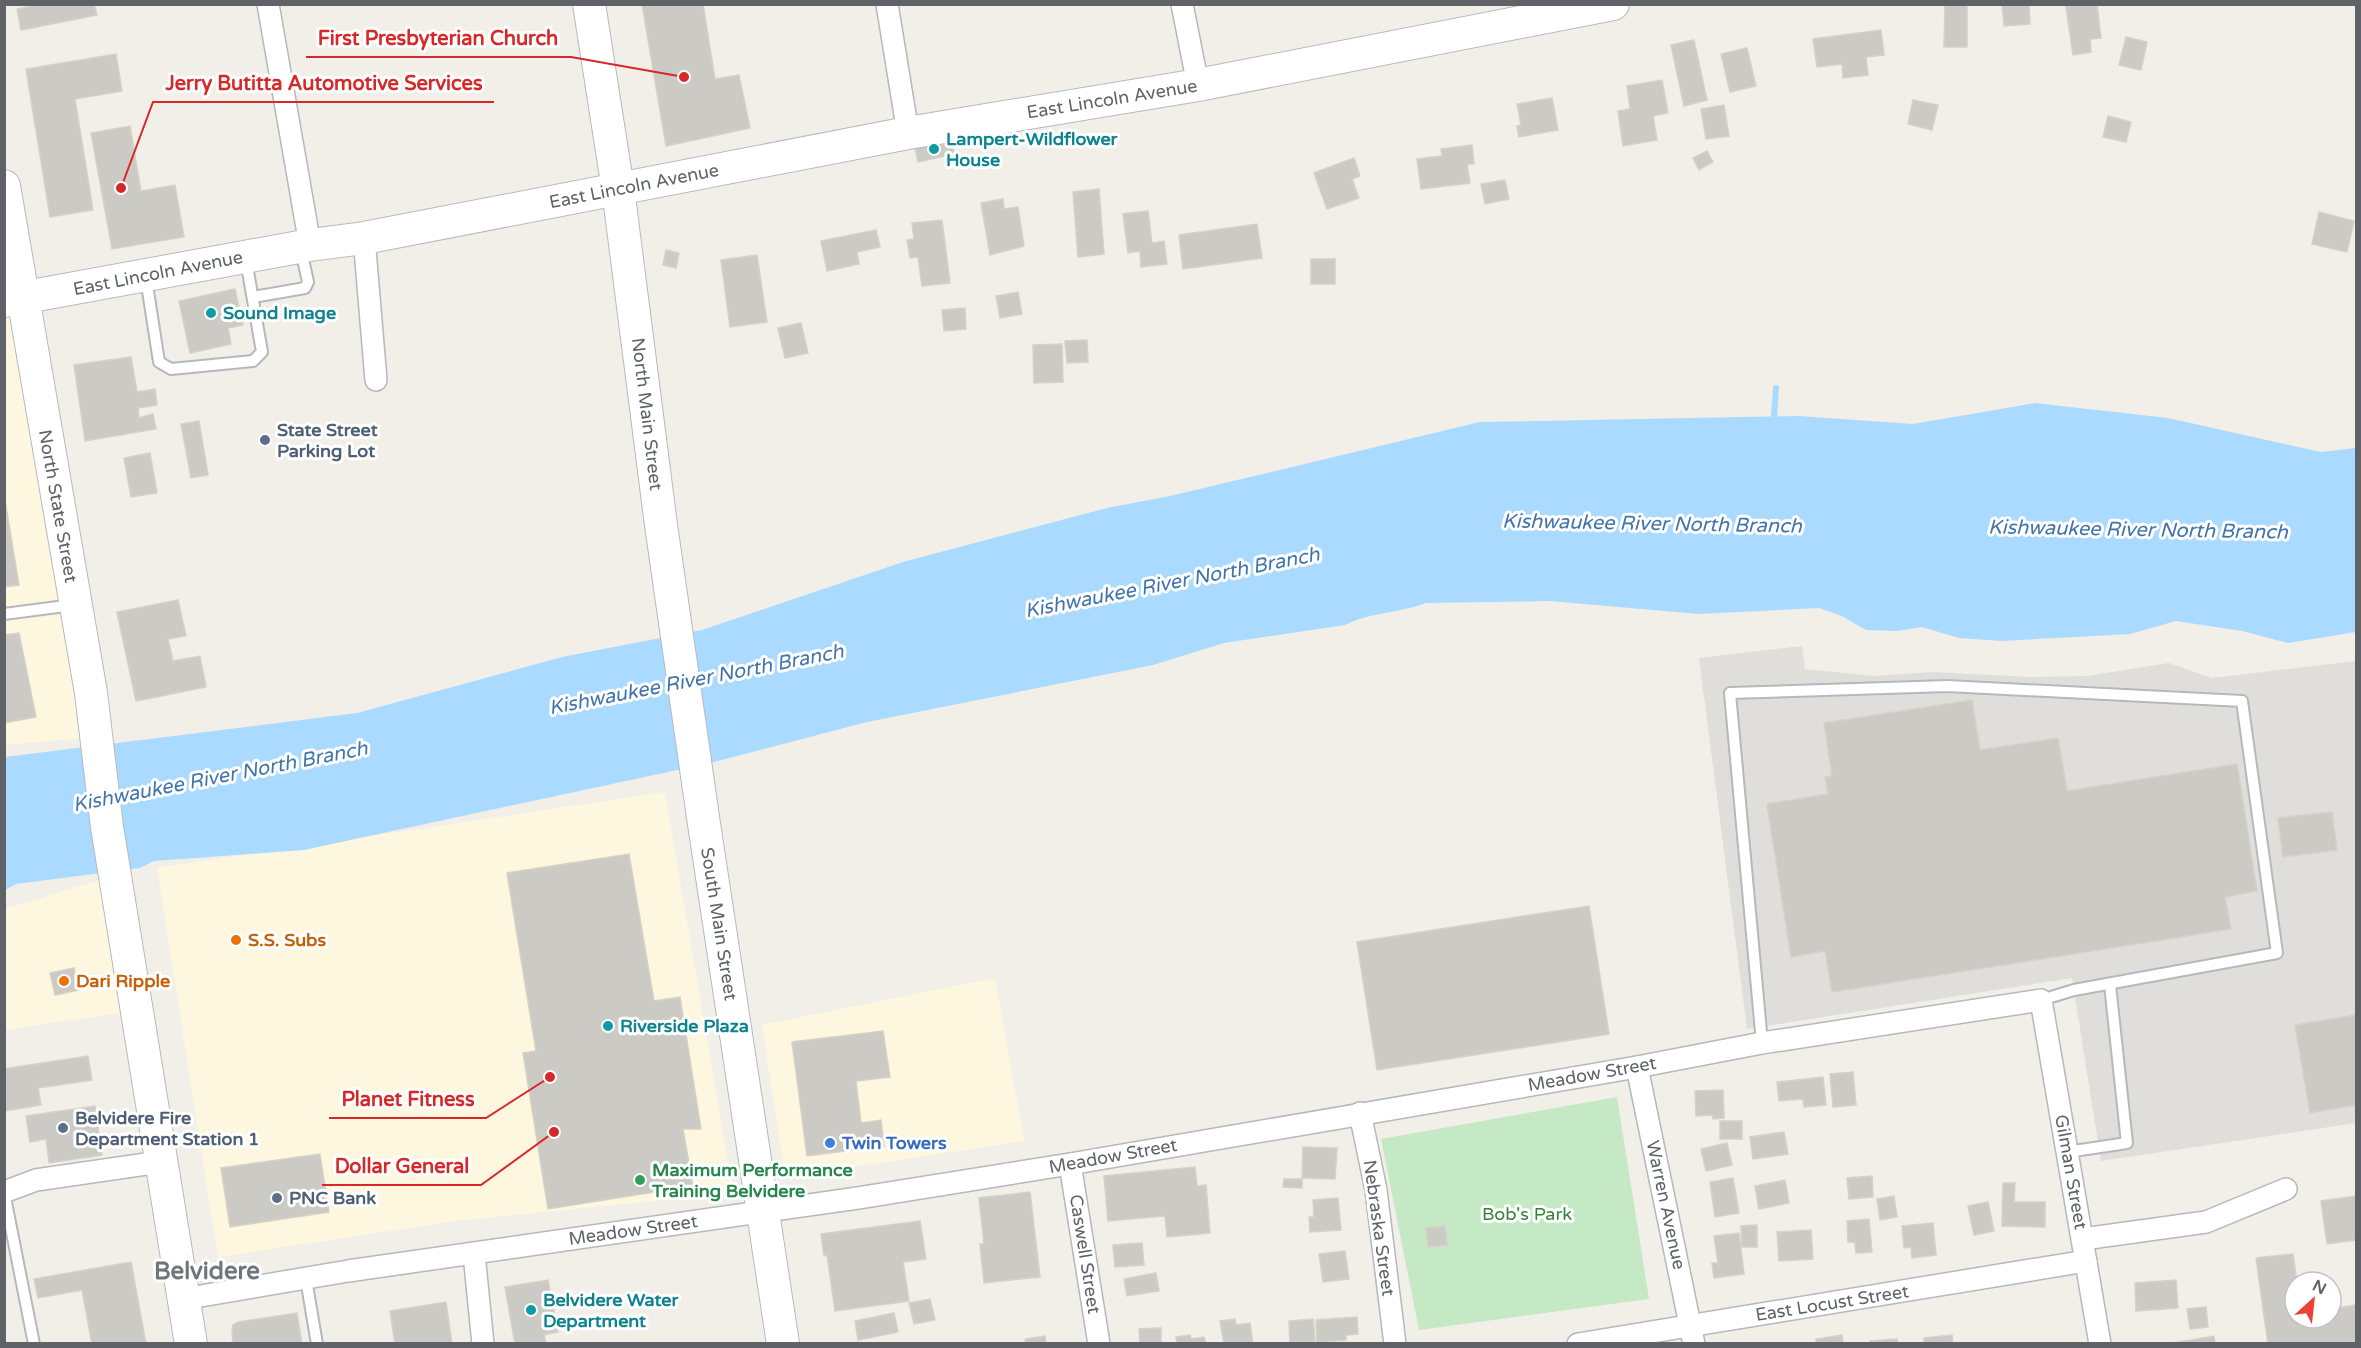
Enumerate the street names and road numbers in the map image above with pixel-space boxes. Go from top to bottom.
street label: East Lincoln Avenue [1025,75,1199,123]
street label: East Lincoln Avenue [547,159,721,213]
street label: East Lincoln Avenue [71,246,245,300]
street label: North Main Street [627,336,667,492]
street label: North State Street [34,428,82,584]
street label: South Main Street [696,846,742,1002]
street label: Meadow Street [1526,1052,1658,1096]
street label: Gilman Street [2050,1113,2092,1231]
street label: Meadow Street [1047,1134,1179,1178]
street label: Warren Avenue [1642,1138,1690,1272]
street label: Nebraska Street [1359,1158,1399,1298]
street label: Caswell Street [1065,1193,1105,1315]
street label: Meadow Street [567,1210,699,1250]
street label: East Locust Street [1754,1280,1910,1326]

